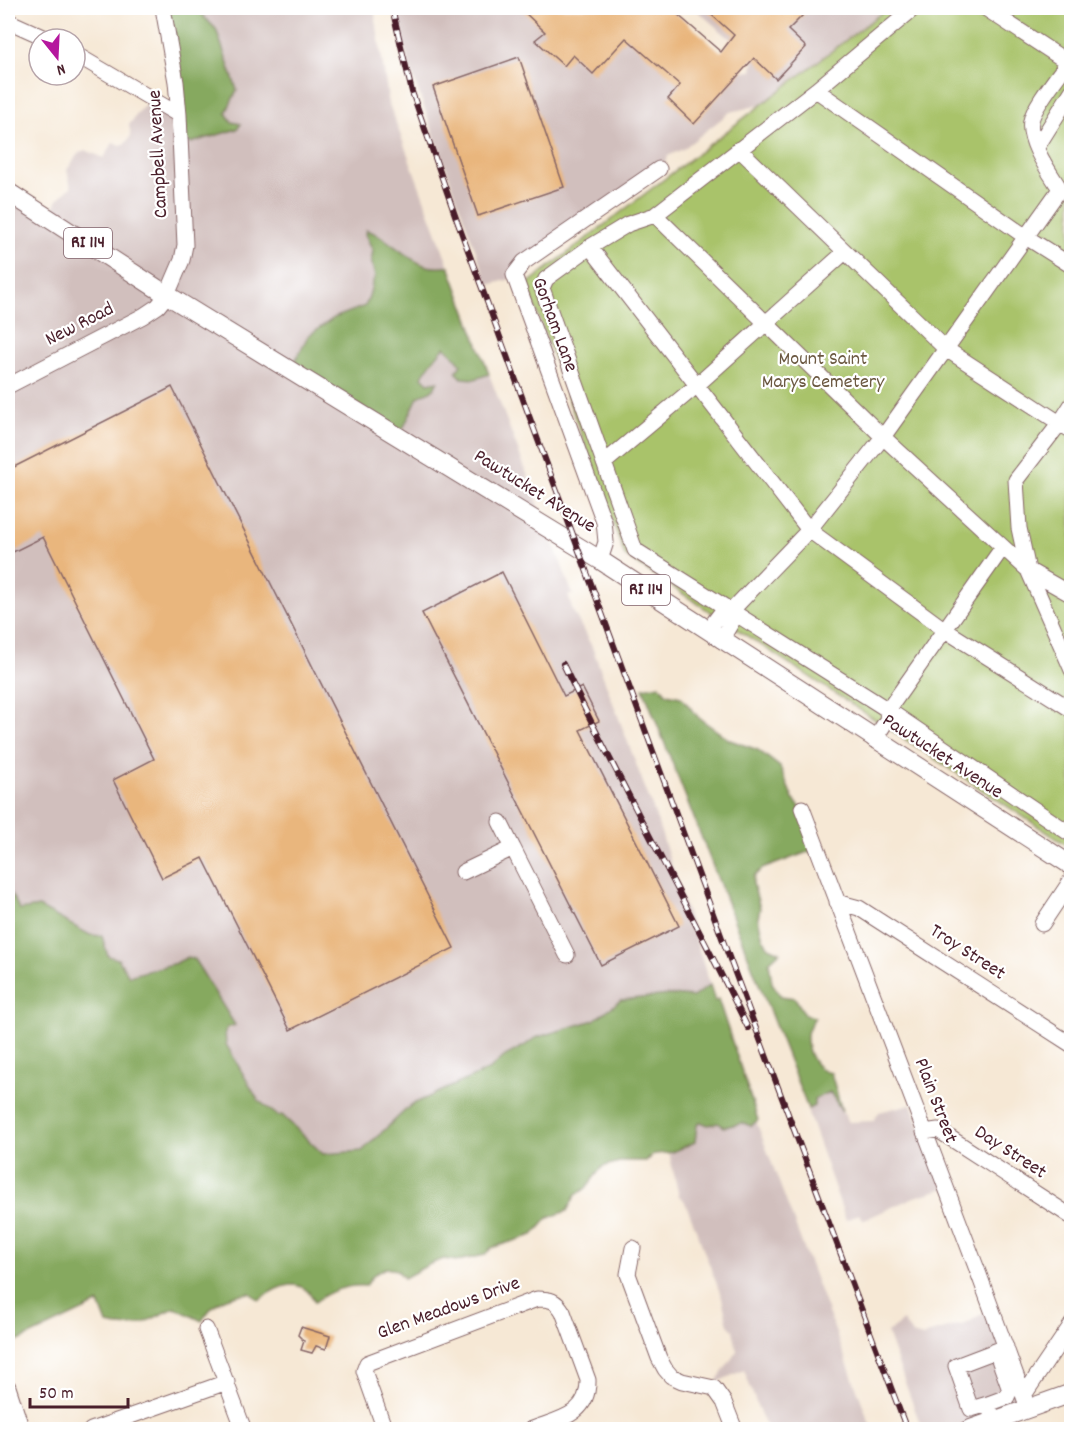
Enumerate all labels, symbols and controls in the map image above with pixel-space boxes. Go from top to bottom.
north arrow [27,27,87,87]
text: N [53,57,68,81]
street label: Campbell Avenue [142,89,176,219]
road number: RI 114 [64,228,112,258]
street label: Gorham Lane [524,274,584,376]
street label: New Road [41,296,119,354]
park label: Mount Saint Marys Cemetery [762,346,885,397]
street label: Pawtucket Avenue [468,443,601,541]
road number: RI 114 [622,575,670,605]
street label: Pawtucket Avenue [876,707,1008,807]
street label: Troy Street [923,918,1011,988]
street label: Plain Street [906,1054,964,1148]
street label: Day Street [968,1119,1052,1187]
street label: Glen Meadows Drive [374,1270,524,1348]
scale bar [30,1371,128,1409]
text: 50 m [39,1382,74,1407]

